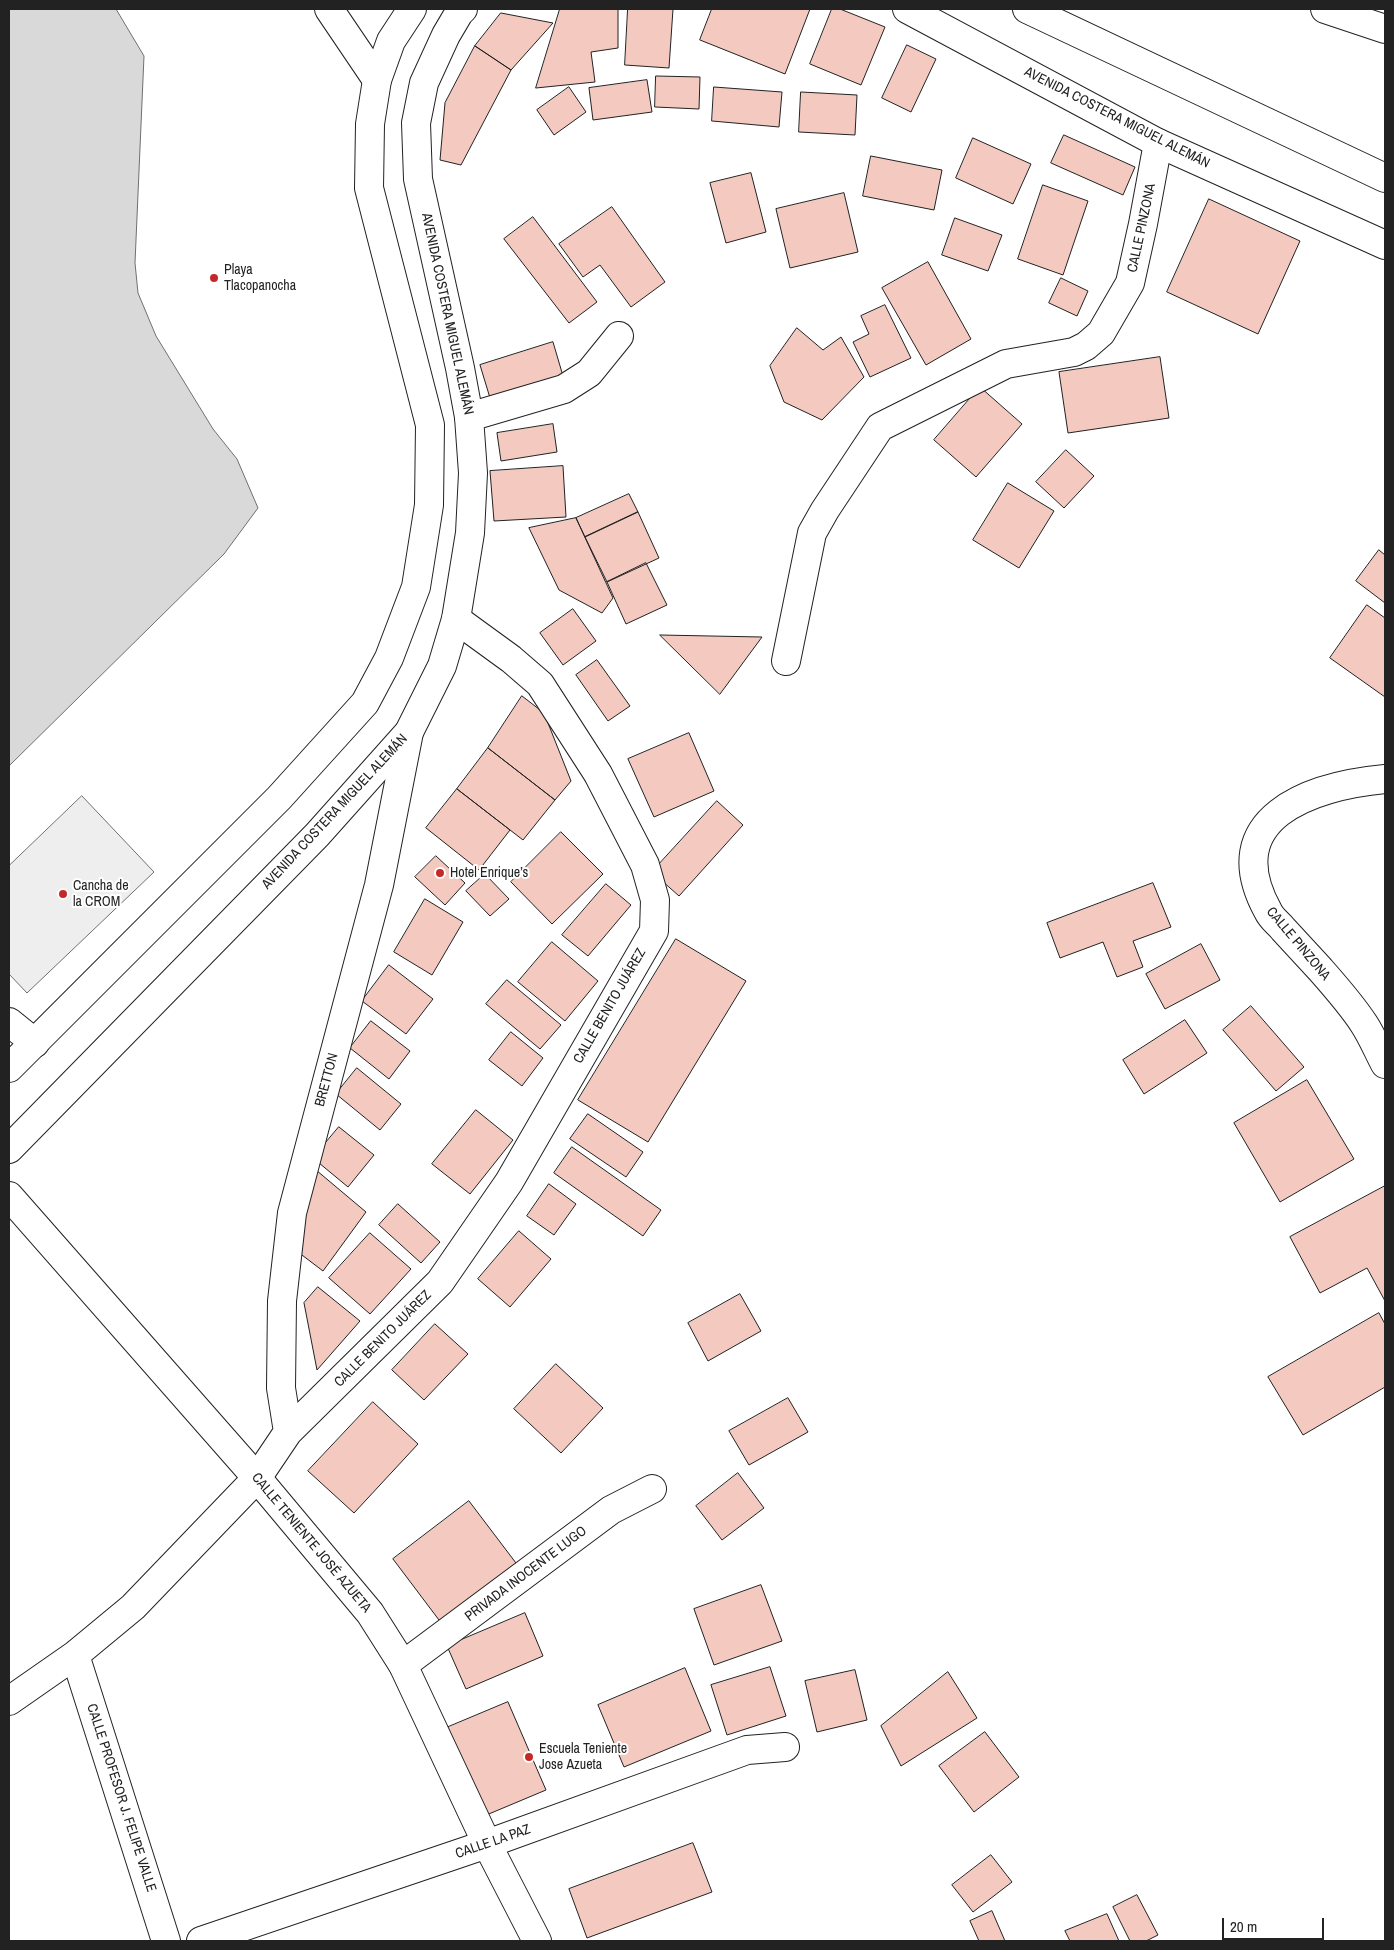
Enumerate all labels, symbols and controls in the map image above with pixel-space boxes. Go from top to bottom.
street label: AVENIDA COSTERA MIGUEL ALEMÁN [1021,64,1213,172]
street label: CALLE PINZONA [1124,182,1160,274]
street label: AVENIDA COSTERA MIGUEL ALEMÁN [417,212,477,416]
place label: Playa Tlacopanocha [224,262,296,294]
marker: Playa Tlacopanocha [208,272,220,284]
street label: AVENIDA COSTERA MIGUEL ALEMÁN [259,731,411,893]
place label: Hotel Enrique’s [450,865,528,881]
marker: Hotel Enrique’s [434,867,446,879]
place label: Cancha de la CROM [73,878,129,910]
marker: Cancha de la CROM [57,888,69,900]
street label: CALLE PINZONA [1262,904,1334,984]
street label: CALLE BENITO JUÁREZ [570,946,650,1066]
street label: BRETTON [312,1051,342,1109]
street label: CALLE BENITO JUÁREZ [331,1287,435,1391]
street label: CALLE TENIENTE JOSÉ AZUETA [248,1470,374,1616]
street label: PRIVADA INOCENTE LUGO [462,1523,590,1625]
street label: CALLE PROFESOR J. FELIPE VALLE [83,1702,159,1894]
place label: Escuela Teniente Jose Azueta [539,1741,627,1774]
marker: Escuela Teniente Jose Azueta [523,1751,535,1763]
street label: CALLE LA PAZ [453,1821,533,1863]
scale bar [1224,1908,1326,1940]
text: 20 m [1230,1916,1257,1937]

